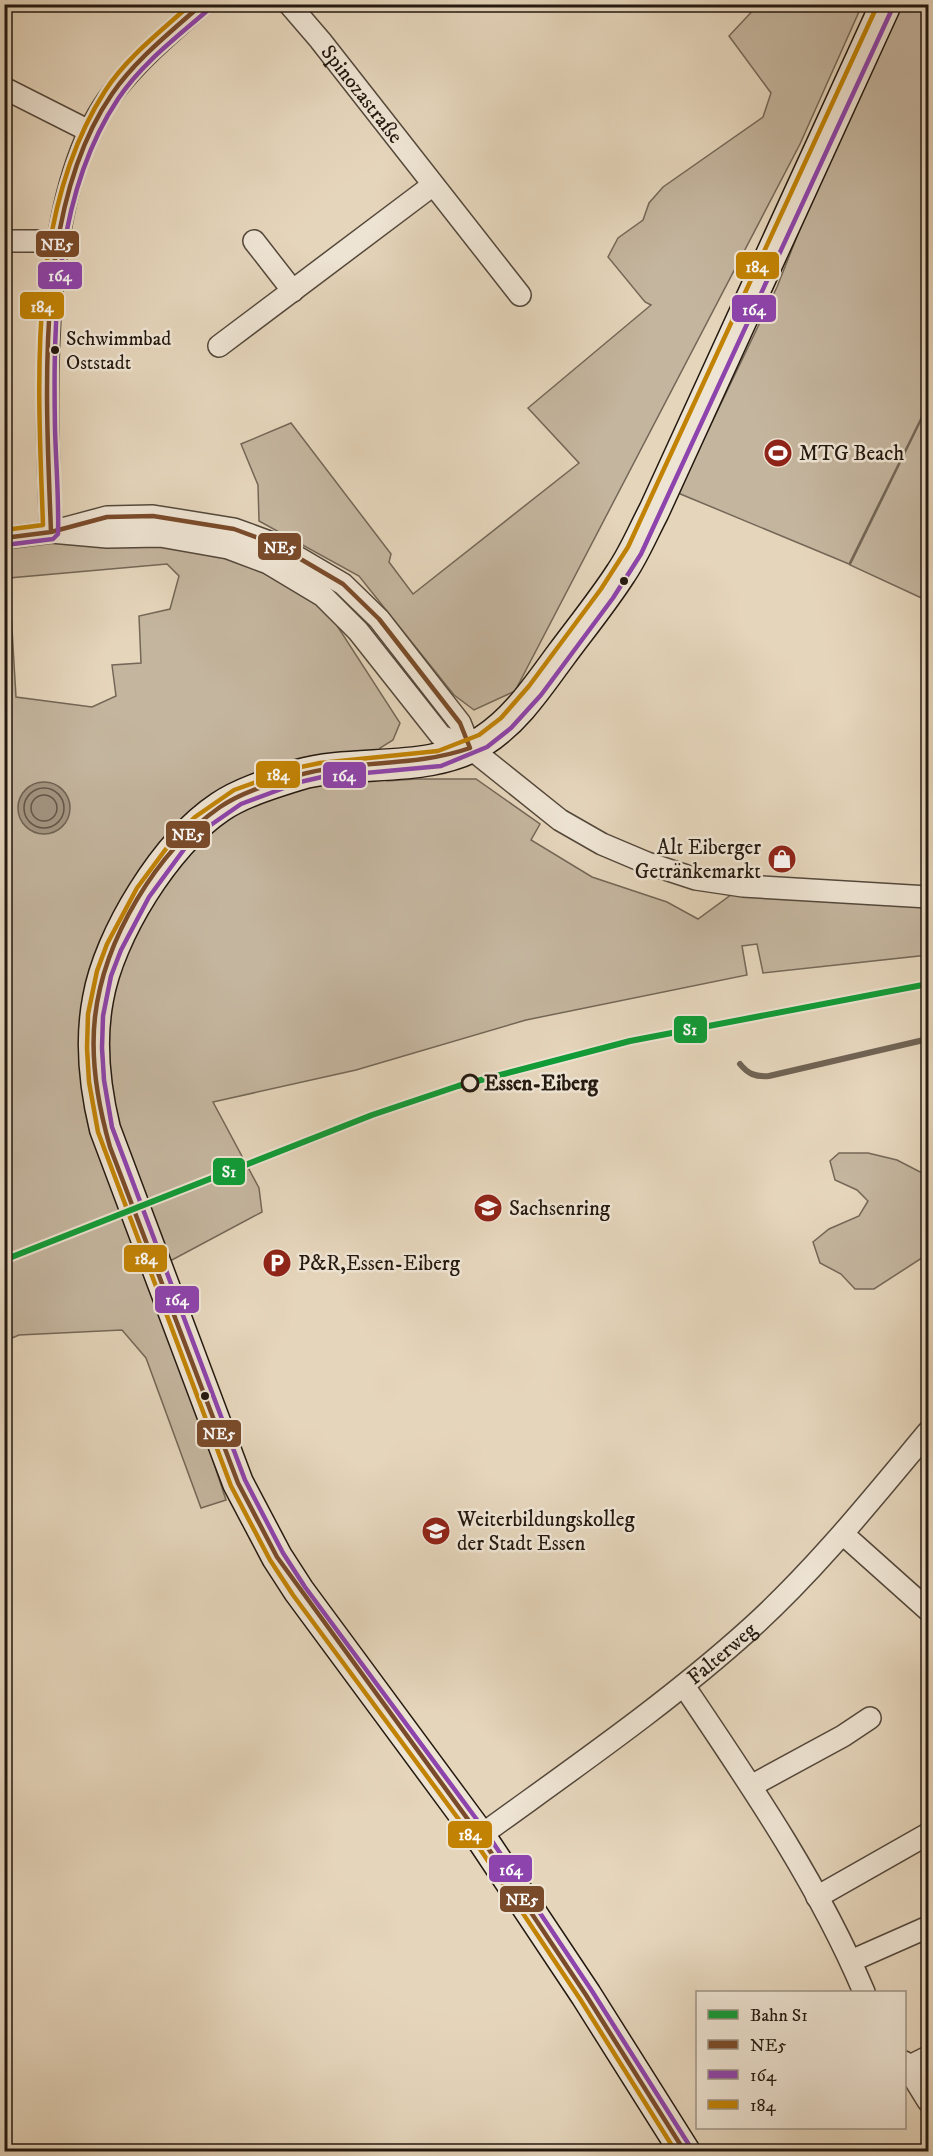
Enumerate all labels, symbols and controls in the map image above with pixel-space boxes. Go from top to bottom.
street label: Spinozastraße [315,40,408,149]
line badge: NE5 [35,230,80,258]
text: NE5 [41,235,73,255]
line badge: 184 [735,251,780,280]
text: 184 [745,257,769,277]
line badge: 164 [37,261,83,290]
text: 164 [48,266,72,286]
line badge: 184 [19,291,65,320]
line badge: 164 [731,294,777,323]
text: 184 [30,297,54,317]
text: 164 [742,300,766,320]
place label: Schwimmbad Oststadt [66,327,171,376]
marker: Schwimmbad Oststadt [49,344,61,356]
sports icon: MTG Beach [762,437,794,469]
place label: MTG Beach [799,441,904,467]
line badge: NE5 [257,532,302,561]
text: NE5 [264,538,296,558]
unlabelled marker [618,575,630,587]
line badge: 184 [255,760,301,789]
line badge: 164 [322,761,367,789]
text: 184 [266,765,290,785]
text: 164 [332,766,356,786]
line badge: NE5 [165,820,211,849]
text: NE5 [172,825,204,845]
place label: Alt Eiberger Getränkemarkt [635,835,761,885]
shop icon: Alt Eiberger Getränkemarkt [766,843,798,875]
line badge: S1 [673,1015,708,1044]
text: S1 [683,1020,697,1040]
place label: Essen-Eiberg [484,1071,599,1097]
marker: Essen-Eiberg [461,1074,479,1092]
line badge: S1 [212,1157,246,1186]
text: S1 [222,1162,236,1182]
school or university icon: Sachsenring [472,1192,504,1224]
place label: Sachsenring [509,1196,611,1222]
line badge: 184 [123,1244,168,1273]
parking icon: P&R,Essen-Eiberg [261,1247,293,1279]
text: 184 [134,1249,158,1269]
place label: P&R,Essen-Eiberg [298,1251,461,1277]
line badge: 164 [154,1285,200,1314]
text: 164 [165,1290,189,1310]
unlabelled marker [199,1390,211,1402]
line badge: NE5 [196,1419,242,1448]
text: NE5 [203,1424,235,1444]
place label: Weiterbildungskolleg der Stadt Essen [456,1507,635,1557]
school or university icon: Weiterbildungskolleg der Stadt Essen [420,1515,452,1547]
street label: Falterweg [682,1617,763,1691]
line badge: 184 [447,1820,493,1849]
text: 184 [458,1825,482,1845]
line badge: 164 [488,1854,533,1883]
text: 164 [499,1860,523,1880]
line badge: NE5 [499,1885,545,1913]
text: NE5 [506,1890,538,1910]
legend [696,1991,906,2129]
text: Bahn S1 [750,2005,808,2027]
text: NE5 [750,2035,787,2057]
text: 164 [750,2065,777,2087]
text: 184 [750,2095,777,2117]

